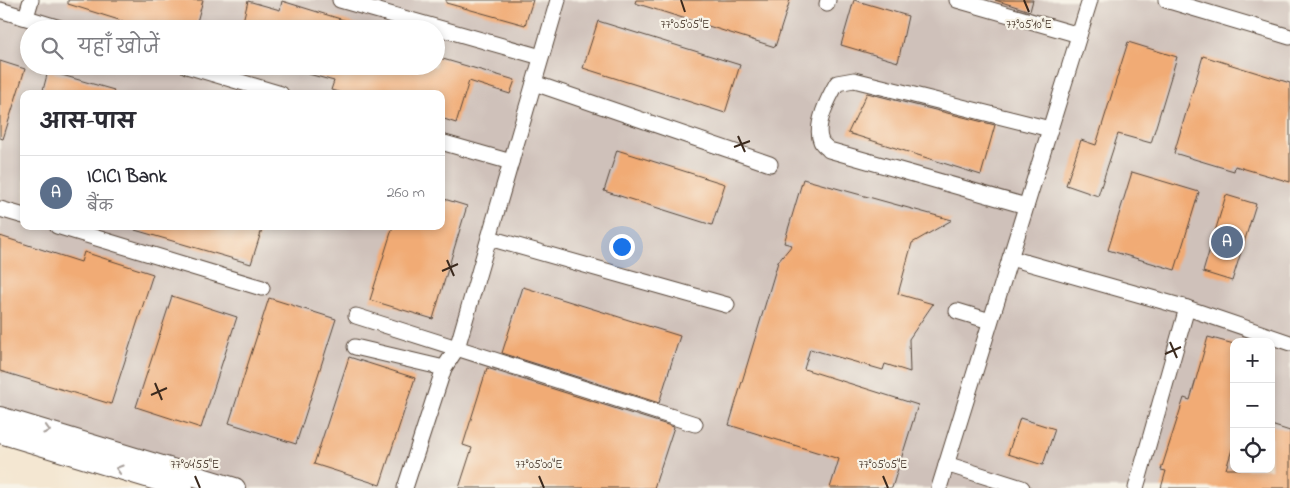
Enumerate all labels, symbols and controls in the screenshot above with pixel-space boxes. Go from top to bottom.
text: 77°05'05"E [661,16,709,34]
text: 77°05'10"E [1006,16,1052,34]
search box [20,20,445,75]
icon: search [38,34,66,62]
text: यहाँ खोजें [78,35,160,62]
text: आस-पास [40,108,135,138]
text: ICICI Bank [87,164,167,191]
text: A [51,181,61,205]
text: 260 m [387,181,425,205]
text: बैंक [87,195,113,219]
pin: A [1211,223,1243,261]
your location [609,234,635,260]
map controls [1230,338,1275,473]
button: + [1230,338,1275,383]
button: − [1230,383,1275,428]
one-way arrow [42,425,51,435]
button: locate [1230,428,1275,473]
text: 77°04'55"E [171,456,219,474]
text: 77°05'00"E [516,456,562,474]
text: 77°05'05"E [859,456,907,474]
one-way arrow [116,464,124,474]

